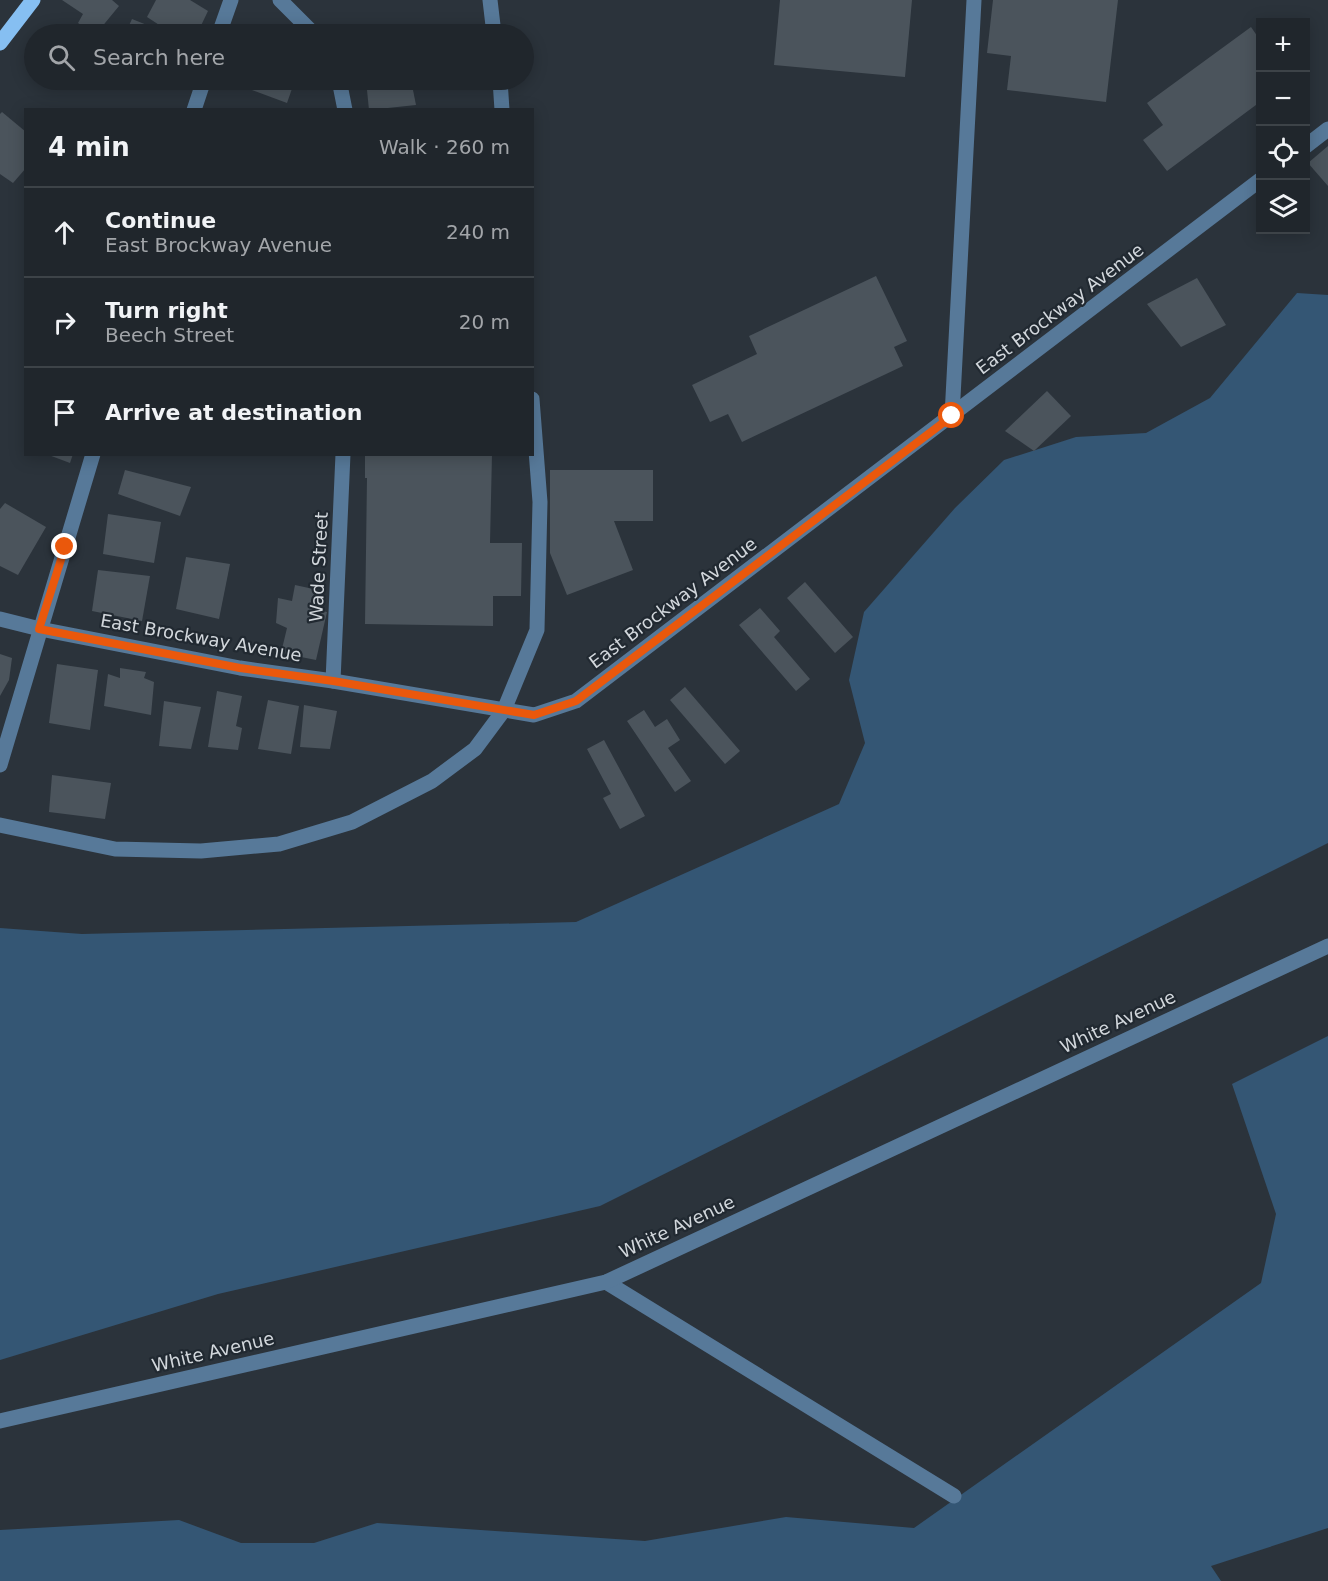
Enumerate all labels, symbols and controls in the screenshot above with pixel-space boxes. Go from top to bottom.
map controls [1256,18,1310,234]
button: + [1256,18,1310,72]
search box [24,24,534,90]
icon: search [45,41,78,74]
text: Search here [93,45,225,70]
button: − [1256,72,1310,126]
button: locate [1256,126,1310,180]
text: 4 min [48,132,130,162]
text: Walk · 260 m [379,135,510,159]
button: layers [1256,180,1310,234]
text: Continue [105,208,216,233]
icon: ahead [48,216,81,249]
text: 240 m [446,220,510,244]
text: East Brockway Avenue [105,233,332,257]
street label: East Brockway Avenue [972,239,1148,378]
text: Turn right [105,298,228,323]
icon: right [48,306,81,339]
text: 20 m [459,310,510,334]
text: Beech Street [105,323,234,347]
icon: arrive [48,396,81,429]
text: Arrive at destination [105,400,362,425]
route start [938,402,964,428]
street label: Wade Street [305,511,332,623]
route end [51,533,77,559]
street label: East Brockway Avenue [585,533,761,672]
street label: East Brockway Avenue [99,609,303,666]
street label: White Avenue [1057,986,1179,1057]
street label: White Avenue [616,1191,738,1262]
street label: White Avenue [150,1327,276,1376]

